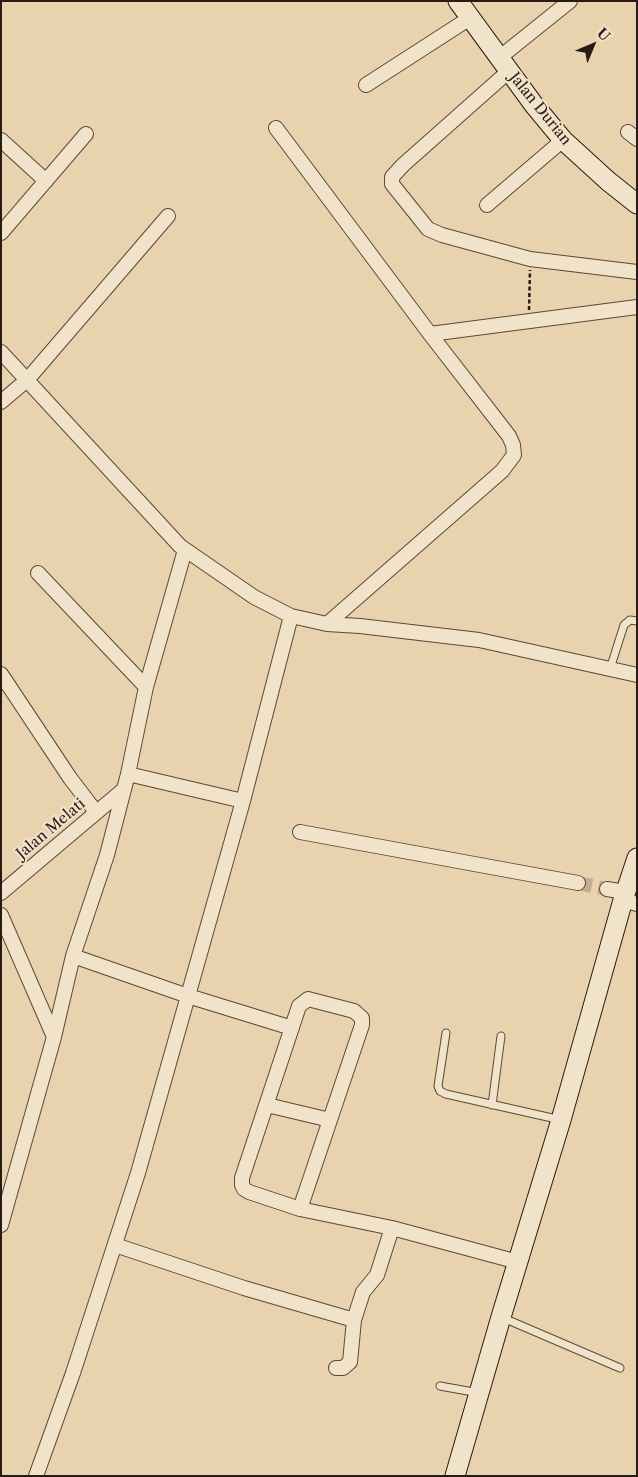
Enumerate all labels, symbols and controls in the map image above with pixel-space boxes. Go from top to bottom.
north arrow [568,20,618,70]
text: U [593,24,614,45]
street label: Jalan Durian [505,69,575,149]
street label: Jalan Melati [13,795,89,863]

